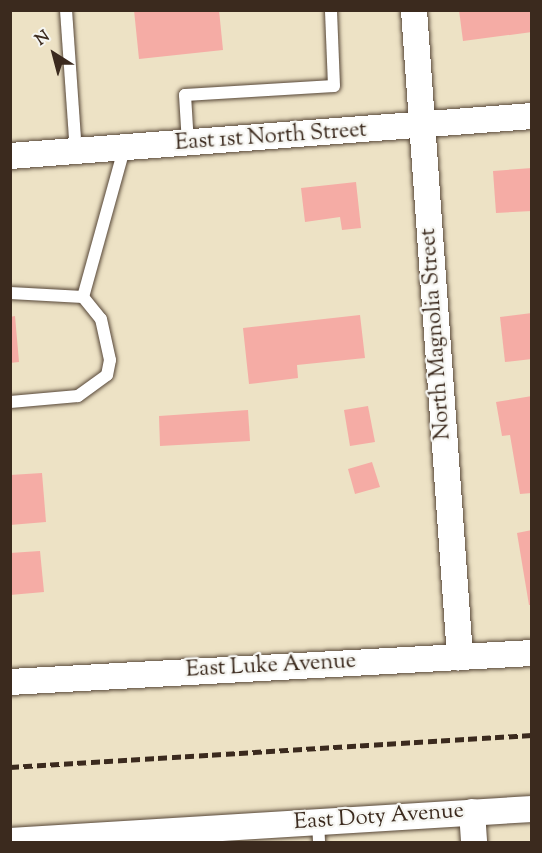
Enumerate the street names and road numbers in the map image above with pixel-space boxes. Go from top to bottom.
street label: East 1st North Street [174,118,368,158]
street label: North Magnolia Street [416,227,458,441]
street label: East Luke Avenue [185,649,357,685]
street label: East Doty Avenue [293,799,465,837]

